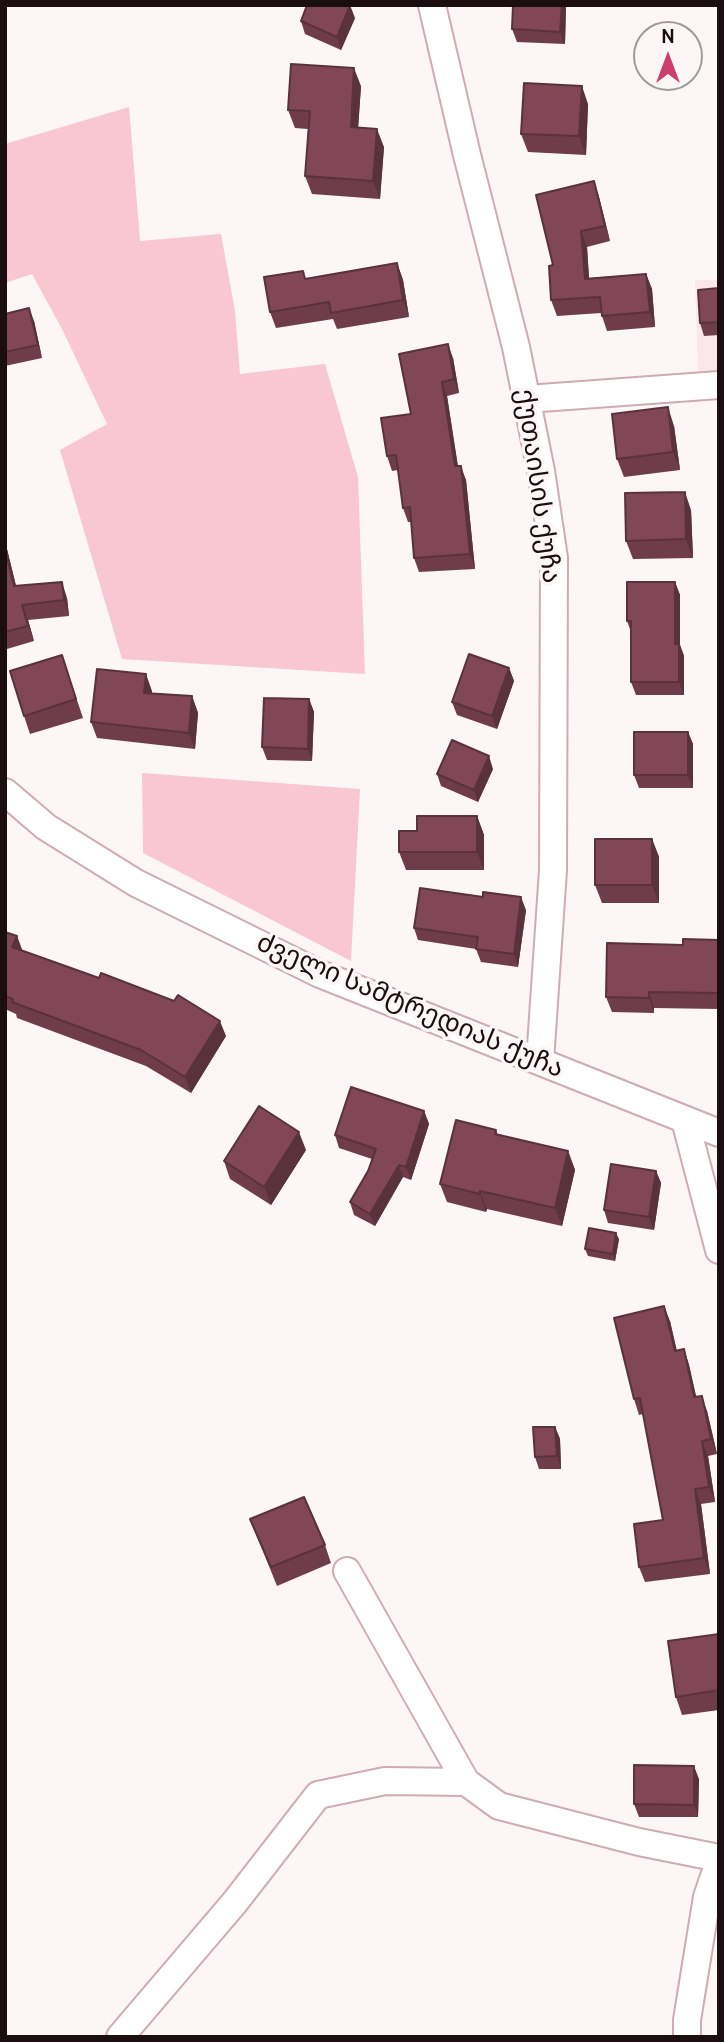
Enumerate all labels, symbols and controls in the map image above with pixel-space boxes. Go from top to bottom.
north arrow [633,21,703,91]
text: N [661,25,675,48]
street label: ქუთაისის ქუჩა [509,387,567,585]
street label: ძველი სამტრედიას ქუჩა [252,927,568,1085]

